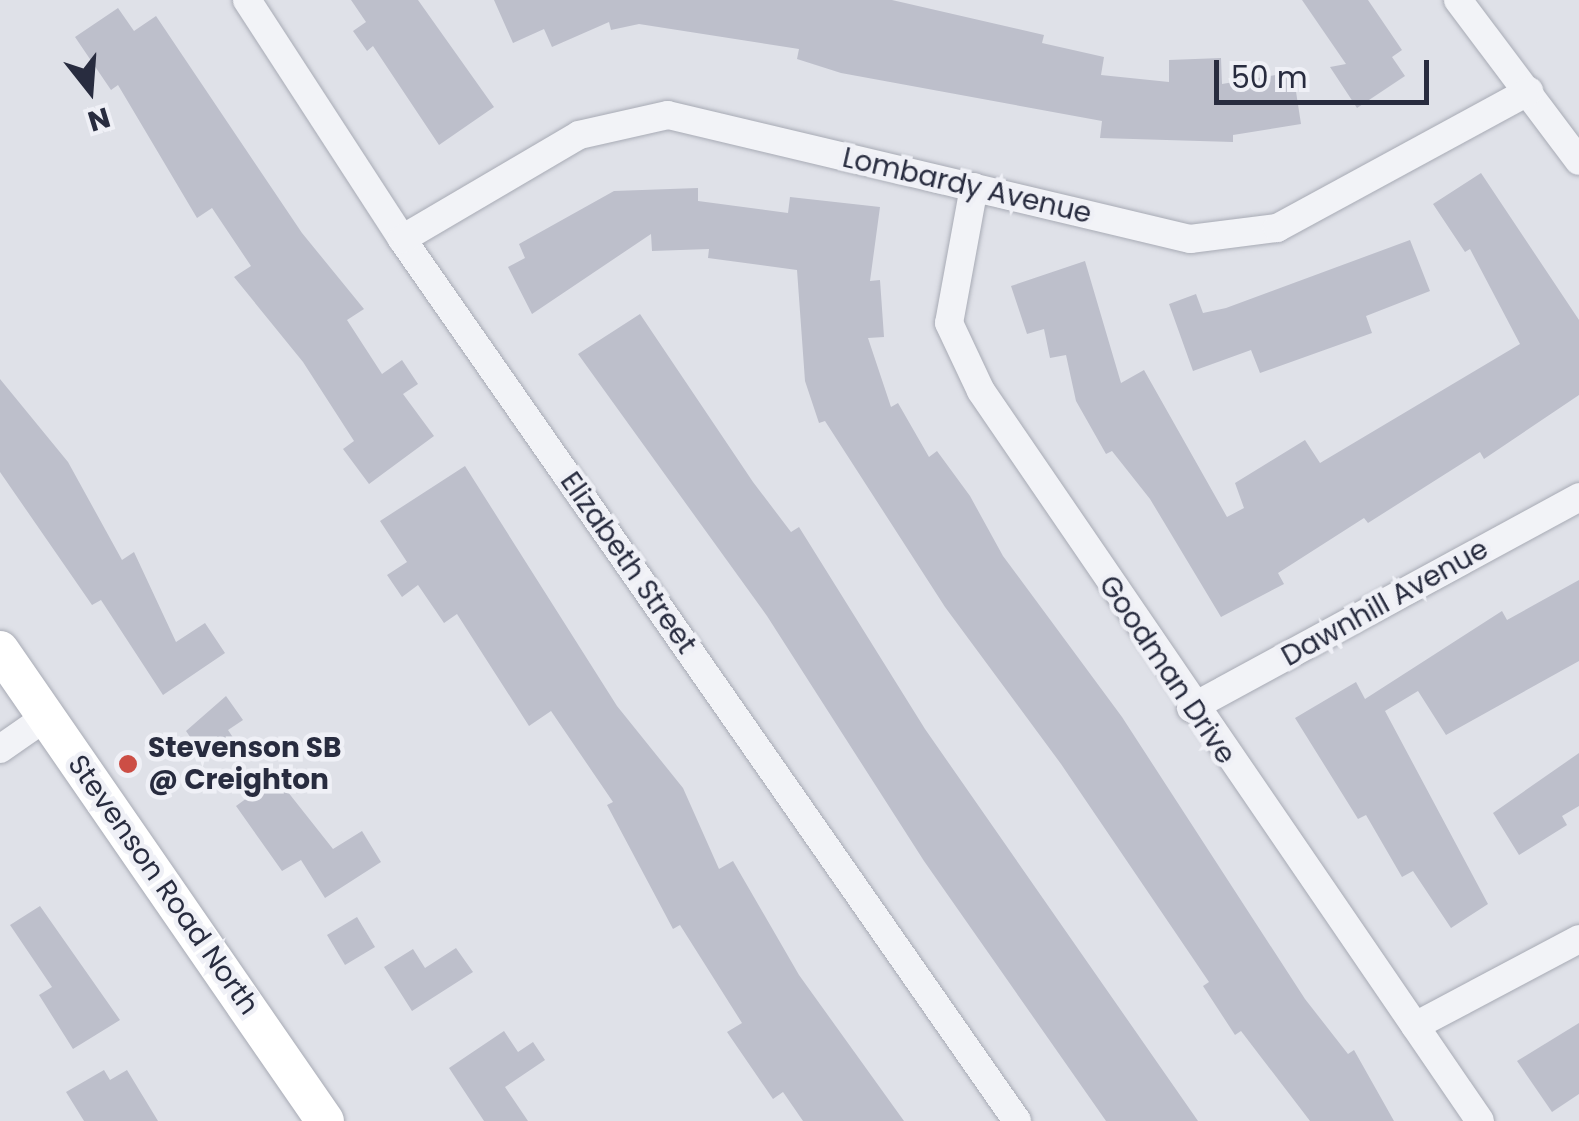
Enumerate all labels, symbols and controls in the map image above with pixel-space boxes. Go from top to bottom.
north arrow [40,40,140,140]
scale bar [1219,40,1434,102]
text: 50 m [1231,56,1308,99]
text: N [83,97,115,141]
street label: Lombardy Avenue [839,141,1095,231]
street label: Elizabeth Street [553,466,703,660]
street label: Dawnhill Avenue [1276,532,1494,674]
street label: Goodman Drive [1092,569,1242,771]
place label: Stevenson SB @ Creighton [148,731,341,797]
street label: Stevenson Road North [61,749,265,1021]
marker: Stevenson SB @ Creighton [117,753,139,775]

